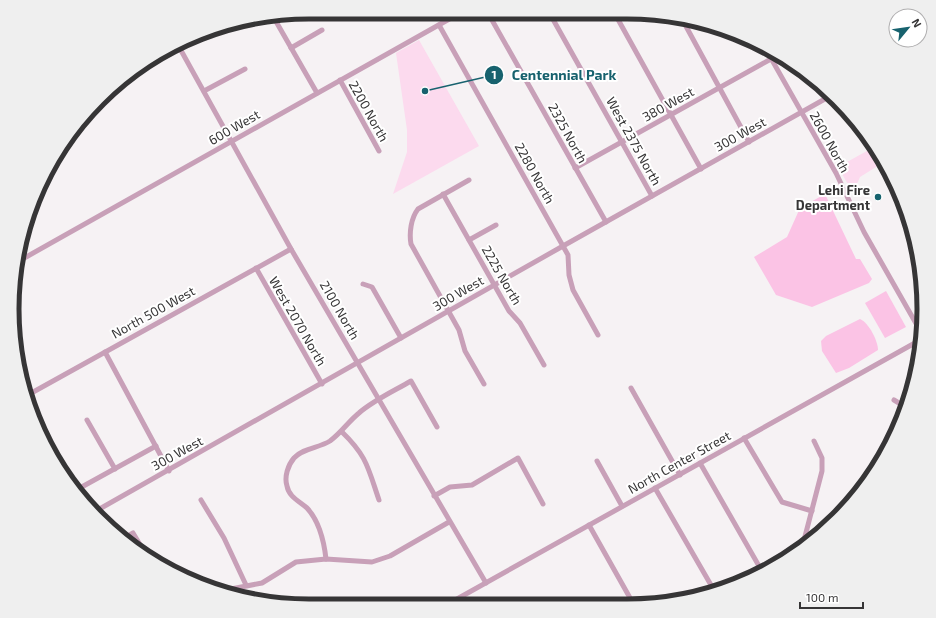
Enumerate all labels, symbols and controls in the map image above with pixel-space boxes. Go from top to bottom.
north arrow [888,8,928,48]
text: N [910,16,925,30]
callout: Centennial Park [484,62,625,88]
text: Centennial Park [512,66,616,83]
text: 1 [491,67,497,81]
street label: 2200 North [346,78,392,144]
street label: 380 West [639,83,697,125]
street label: West 2375 North [603,94,665,188]
street label: 2325 North [545,100,591,166]
street label: 600 West [206,106,262,148]
street label: 2600 North [807,109,853,175]
street label: 300 West [712,113,769,155]
street label: 2280 North [512,140,558,206]
place label: Lehi Fire Department [796,182,871,213]
marker: Lehi Fire Department [873,192,883,202]
street label: 2225 North [479,242,525,308]
street label: 300 West [430,272,486,314]
street label: West 2070 North [266,274,330,368]
street label: 2100 North [317,278,363,342]
street label: North 500 West [108,282,198,342]
street label: North Center Street [625,427,733,497]
street label: 300 West [149,432,206,474]
scale bar [800,584,863,610]
text: 100 m [806,590,838,604]

